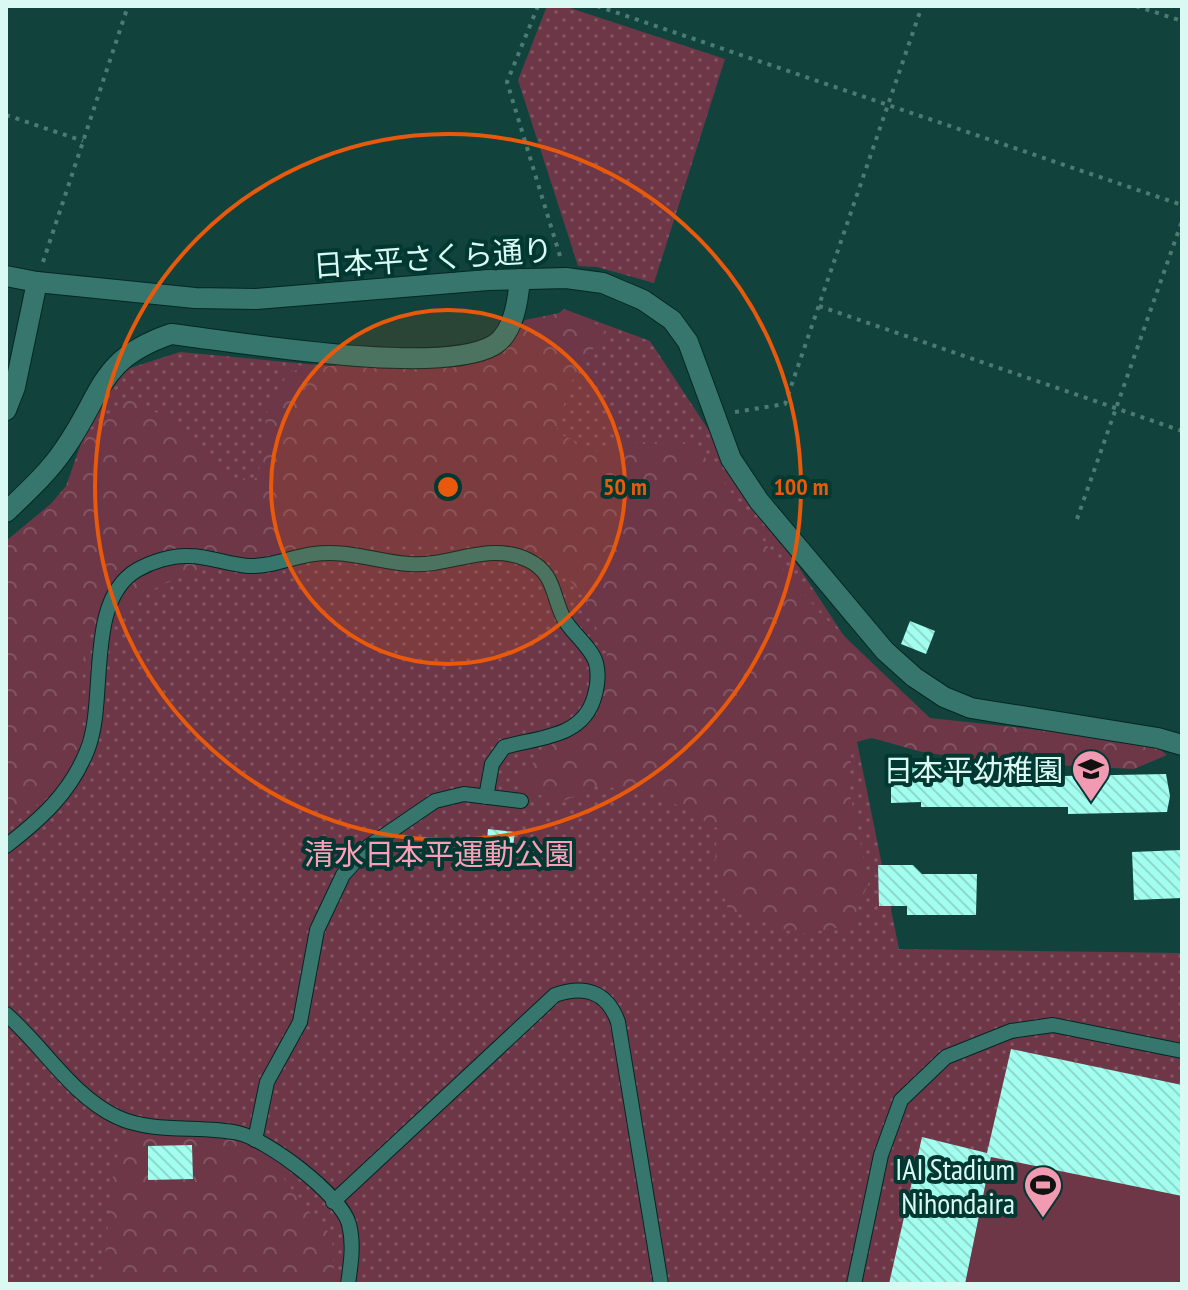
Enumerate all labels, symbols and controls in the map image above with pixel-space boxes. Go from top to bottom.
street label: 日本平さくら通り [312,229,554,285]
text: 50 m [603,471,647,502]
text: 100 m [773,471,829,502]
centre of rings [434,473,462,501]
school or university icon: 日本平幼稚園 [1070,748,1112,803]
place label: 日本平幼稚園 [883,750,1063,789]
park label: 清水日本平運動公園 [304,834,574,873]
place label: IAI Stadium Nihondaira [895,1149,1015,1222]
sports icon: IAI Stadium Nihondaira [1022,1164,1064,1219]

